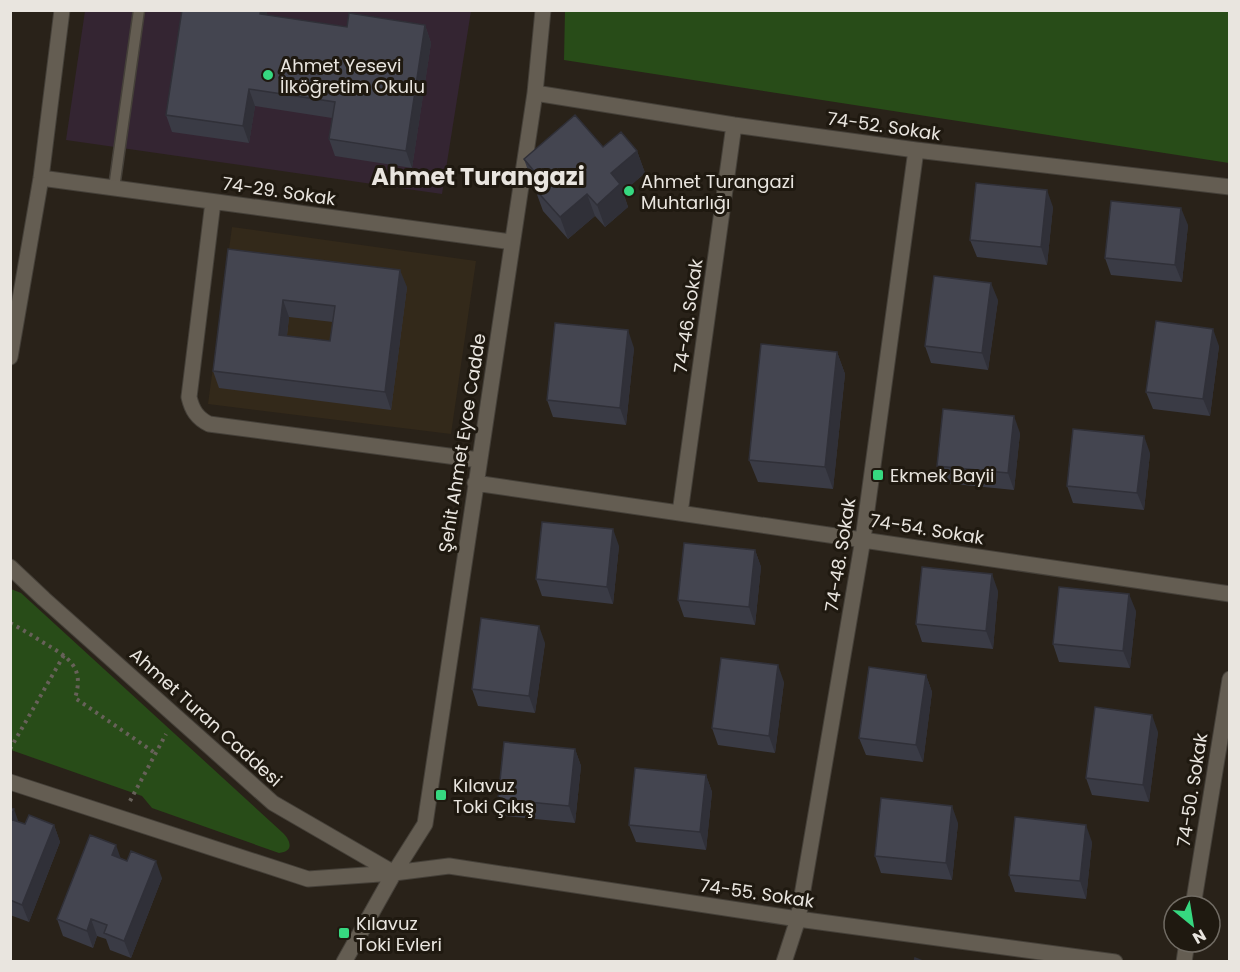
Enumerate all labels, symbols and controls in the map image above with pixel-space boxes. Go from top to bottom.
place label: Ahmet Yesevi İlköğretim Okulu [280,53,425,99]
marker: Ahmet Yesevi İlköğretim Okulu [261,68,275,82]
street label: 74-52. Sokak [826,106,943,146]
district label: Ahmet Turangazi [371,160,585,193]
place label: Ahmet Turangazi Muhtarlığı [641,169,794,215]
street label: 74-29. Sokak [221,171,338,211]
marker: Ahmet Turangazi Muhtarlığı [622,184,636,198]
street label: 74-46. Sokak [668,257,708,375]
street label: Şehit Ahmet Eyce Cadde [432,332,492,554]
place label: Ekmek Bayii [890,463,994,488]
marker: Ekmek Bayii [871,468,885,482]
street label: 74-48. Sokak [819,495,861,614]
street label: 74-54. Sokak [868,508,987,550]
street label: Ahmet Turan Caddesi [125,642,287,792]
street label: 74-50. Sokak [1171,731,1213,849]
place label: Kılavuz Toki Çıkış [453,773,534,819]
marker: Kılavuz Toki Çıkış [434,788,448,802]
street label: 74-55. Sokak [698,873,816,913]
north arrow [1162,894,1222,954]
place label: Kılavuz Toki Evleri [356,911,442,957]
text: N [1188,924,1210,950]
marker: Kılavuz Toki Evleri [337,926,351,940]

